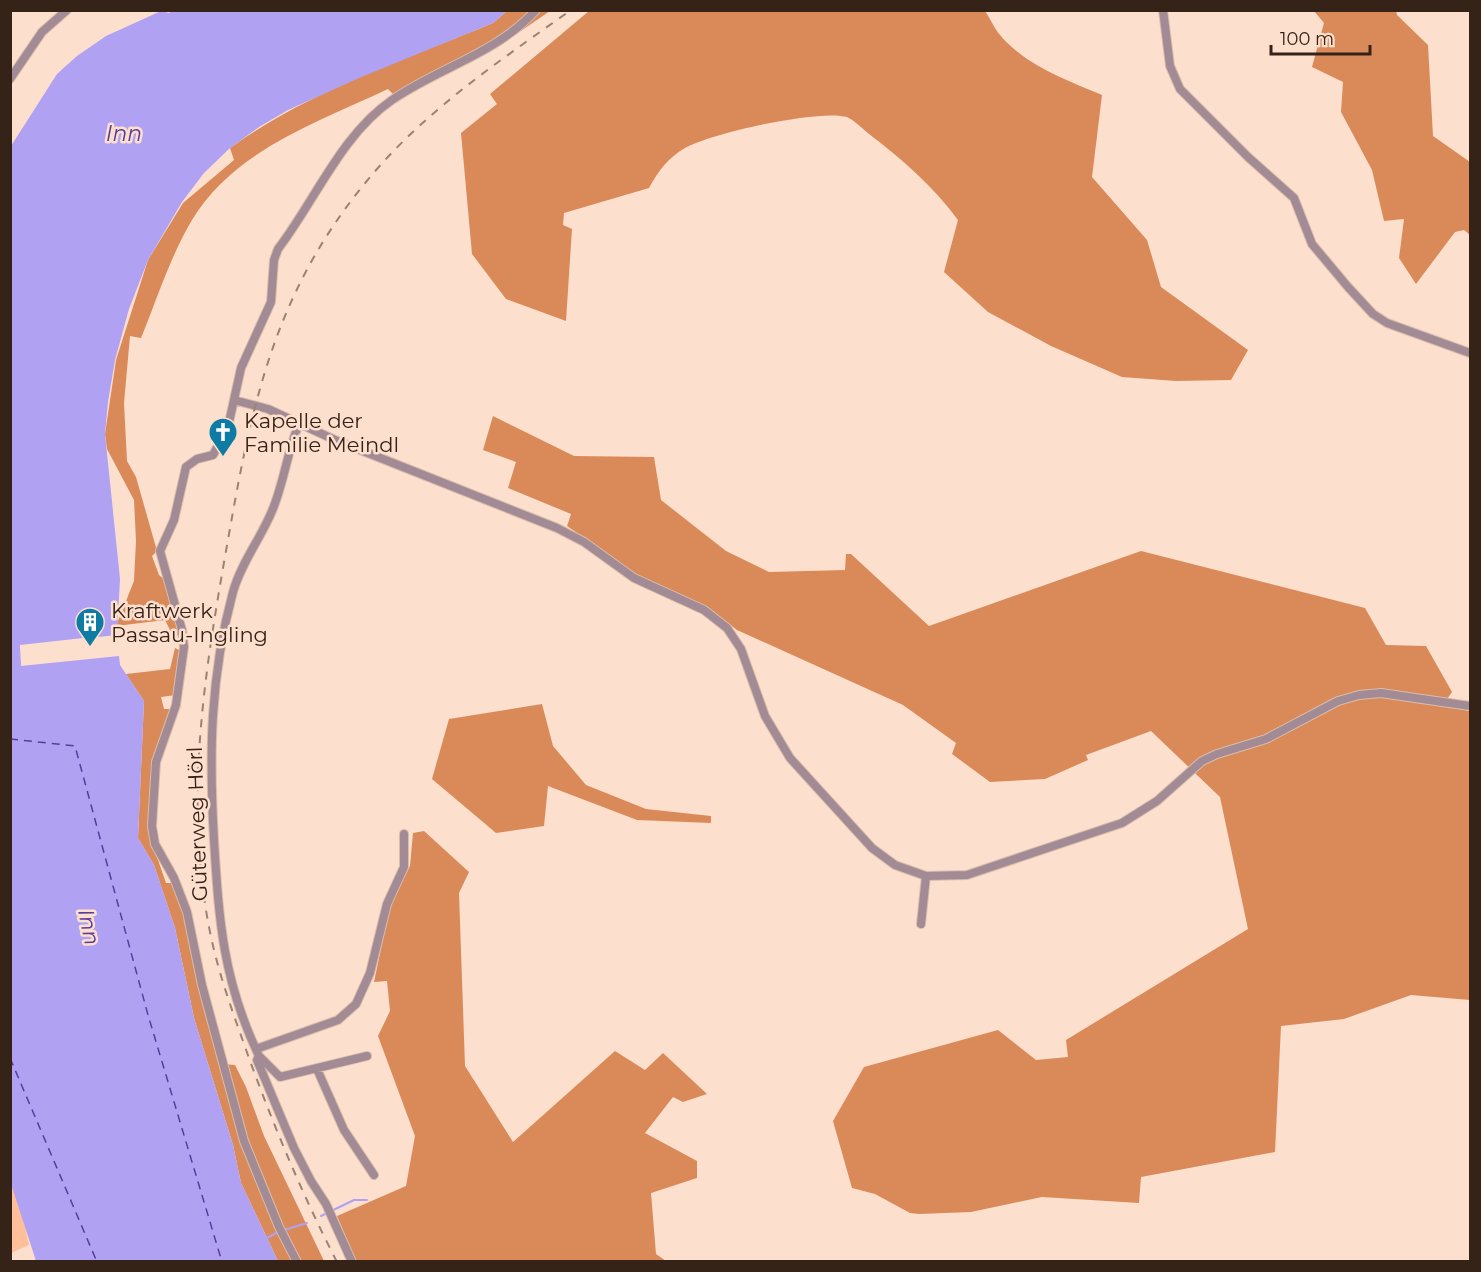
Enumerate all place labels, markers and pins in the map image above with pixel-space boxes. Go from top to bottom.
place label: Kapelle der Familie Meindl [244,408,399,457]
church icon: Kapelle der Familie Meindl [207,416,239,458]
place label: Kraftwerk Passau-Ingling [111,598,268,647]
building icon: Kraftwerk Passau-Ingling [74,606,106,648]

